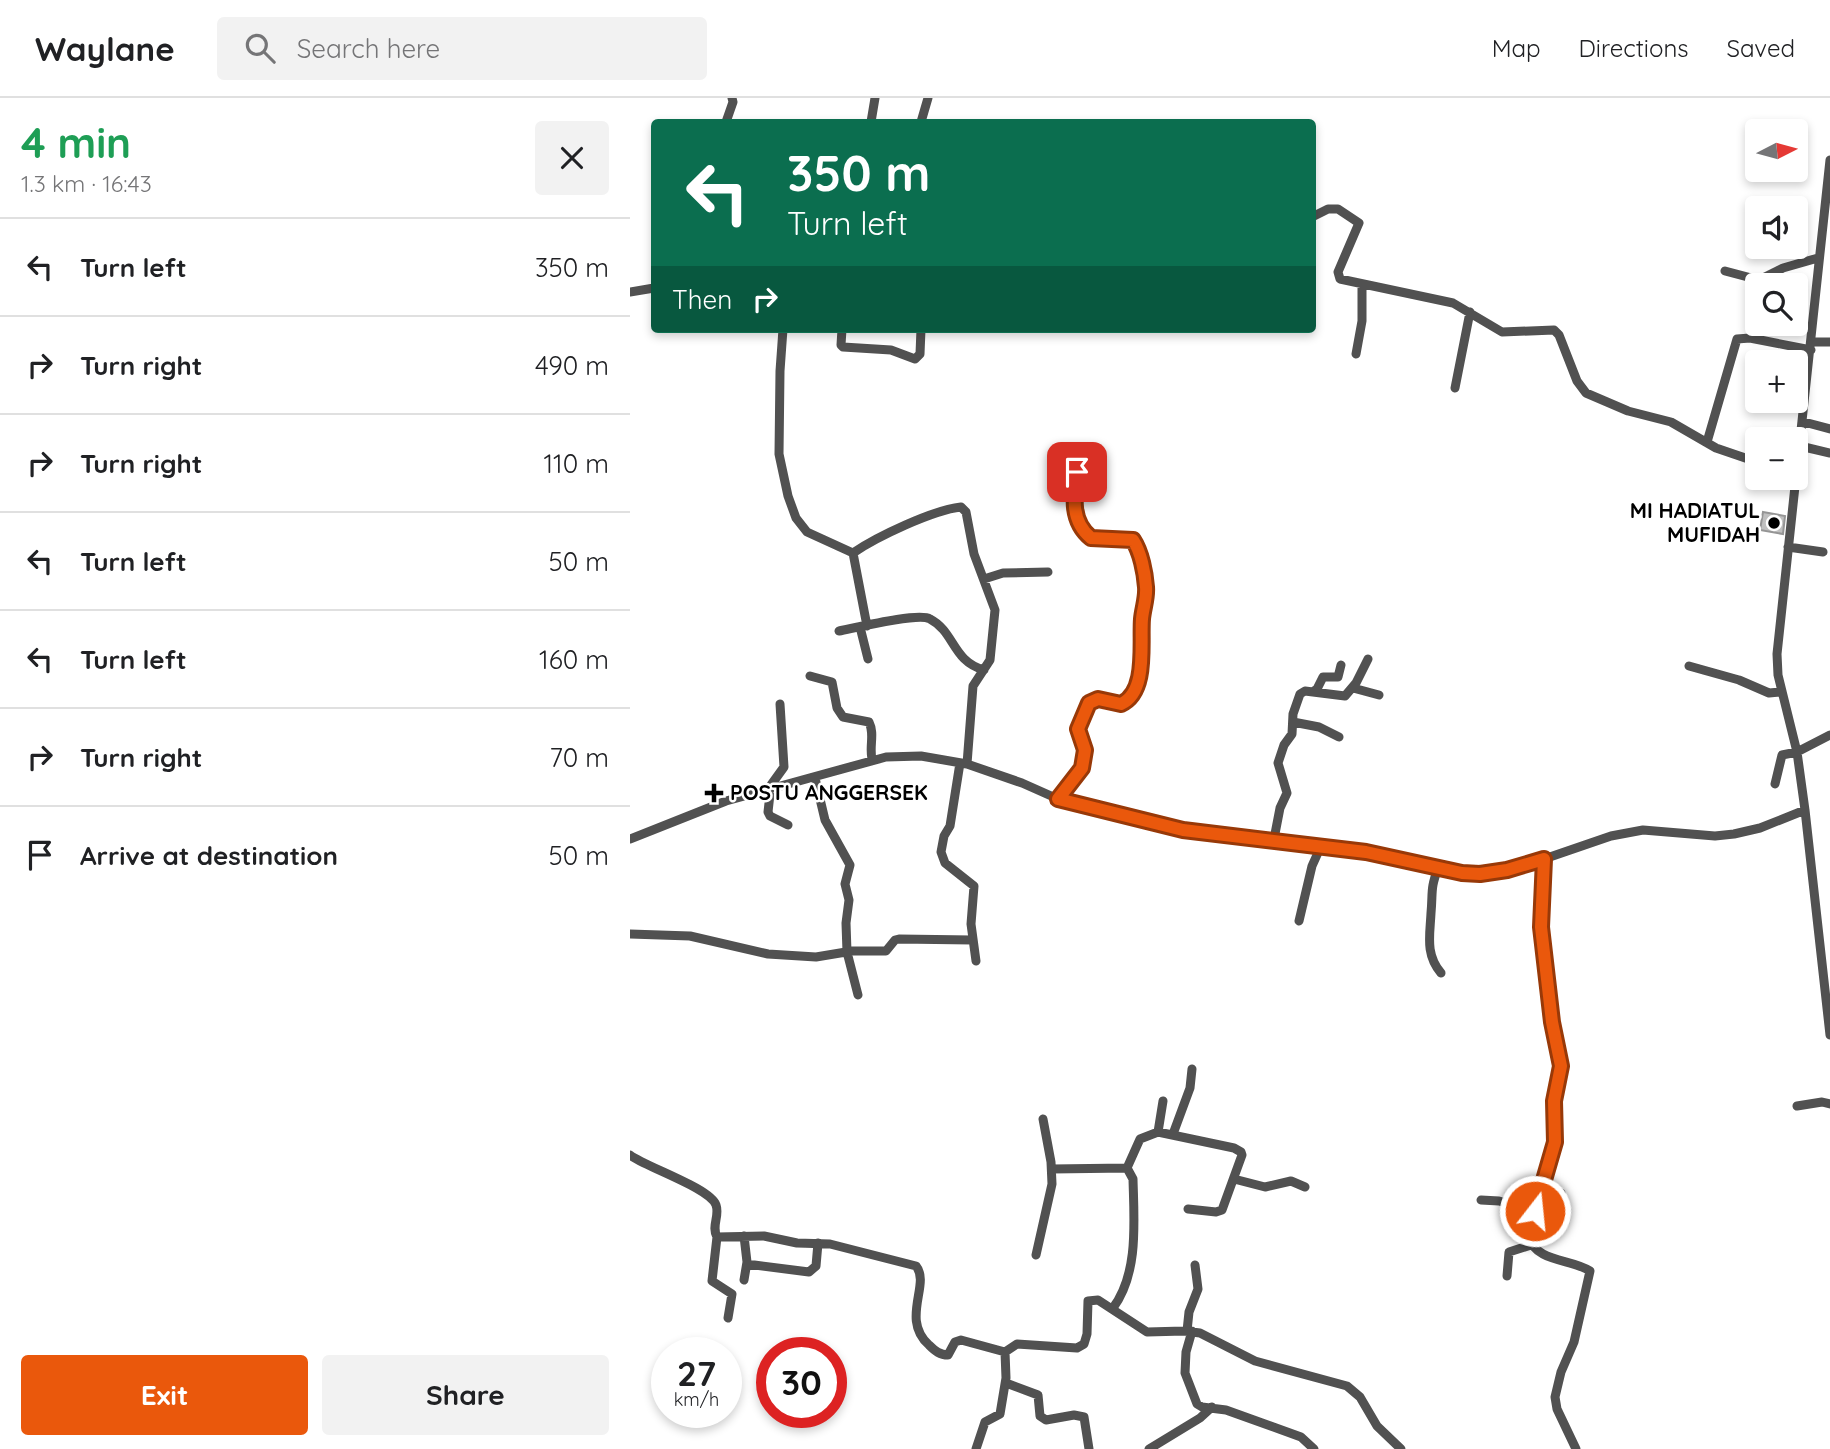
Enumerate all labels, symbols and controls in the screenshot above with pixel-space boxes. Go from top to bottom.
search box [217,17,707,80]
text: Waylane [35,28,175,69]
icon: search [241,29,279,67]
text: Search here [297,32,440,65]
text: Map [1492,33,1541,63]
text: Directions [1579,33,1689,63]
text: Saved [1727,33,1795,63]
text: 4 min [21,116,131,169]
north arrow [1745,119,1808,182]
map controls [1745,119,1808,490]
button: close [535,121,609,195]
text: 350 m [787,142,931,203]
icon: left [672,147,763,238]
text: 1.3 km · 16:43 [21,169,152,198]
button: sound [1745,196,1808,259]
text: Turn left [787,203,908,243]
icon: left [21,248,59,286]
text: Turn left [80,251,187,284]
text: 350 m [535,251,609,284]
button: search [1745,273,1808,336]
icon: right [746,280,784,318]
text: Then [672,283,732,316]
icon: right [21,346,59,384]
text: Turn right [80,349,202,382]
text: 490 m [535,349,609,382]
button: + [1745,350,1808,413]
button: − [1745,427,1808,490]
pin [1047,442,1107,502]
icon: right [21,444,59,482]
text: Turn right [80,447,202,480]
text: 110 m [543,447,609,480]
icon: arrive [1058,453,1096,491]
place label: MI HADIATUL MUFIDAH [1630,497,1760,547]
marker: MI HADIATUL MUFIDAH [1766,515,1782,531]
icon: left [21,542,59,580]
text: Turn left [80,545,187,578]
text: 50 m [549,545,609,578]
icon: left [21,640,59,678]
text: Turn left [80,643,187,676]
text: 160 m [539,643,609,676]
icon: right [21,738,59,776]
text: Turn right [80,741,202,774]
text: 70 m [549,741,609,774]
place label: POSTU ANGGERSEK [730,779,928,805]
marker: POSTU ANGGERSEK [704,783,724,803]
icon: arrive [21,836,59,874]
text: Arrive at destination [80,839,338,872]
text: 50 m [549,839,609,872]
position arrow [1498,1174,1572,1248]
speed limit sign: 30 [756,1337,847,1428]
text: 27 [677,1351,716,1395]
button: Exit [21,1355,308,1435]
button: Share [322,1355,609,1435]
text: km/h [674,1388,719,1411]

